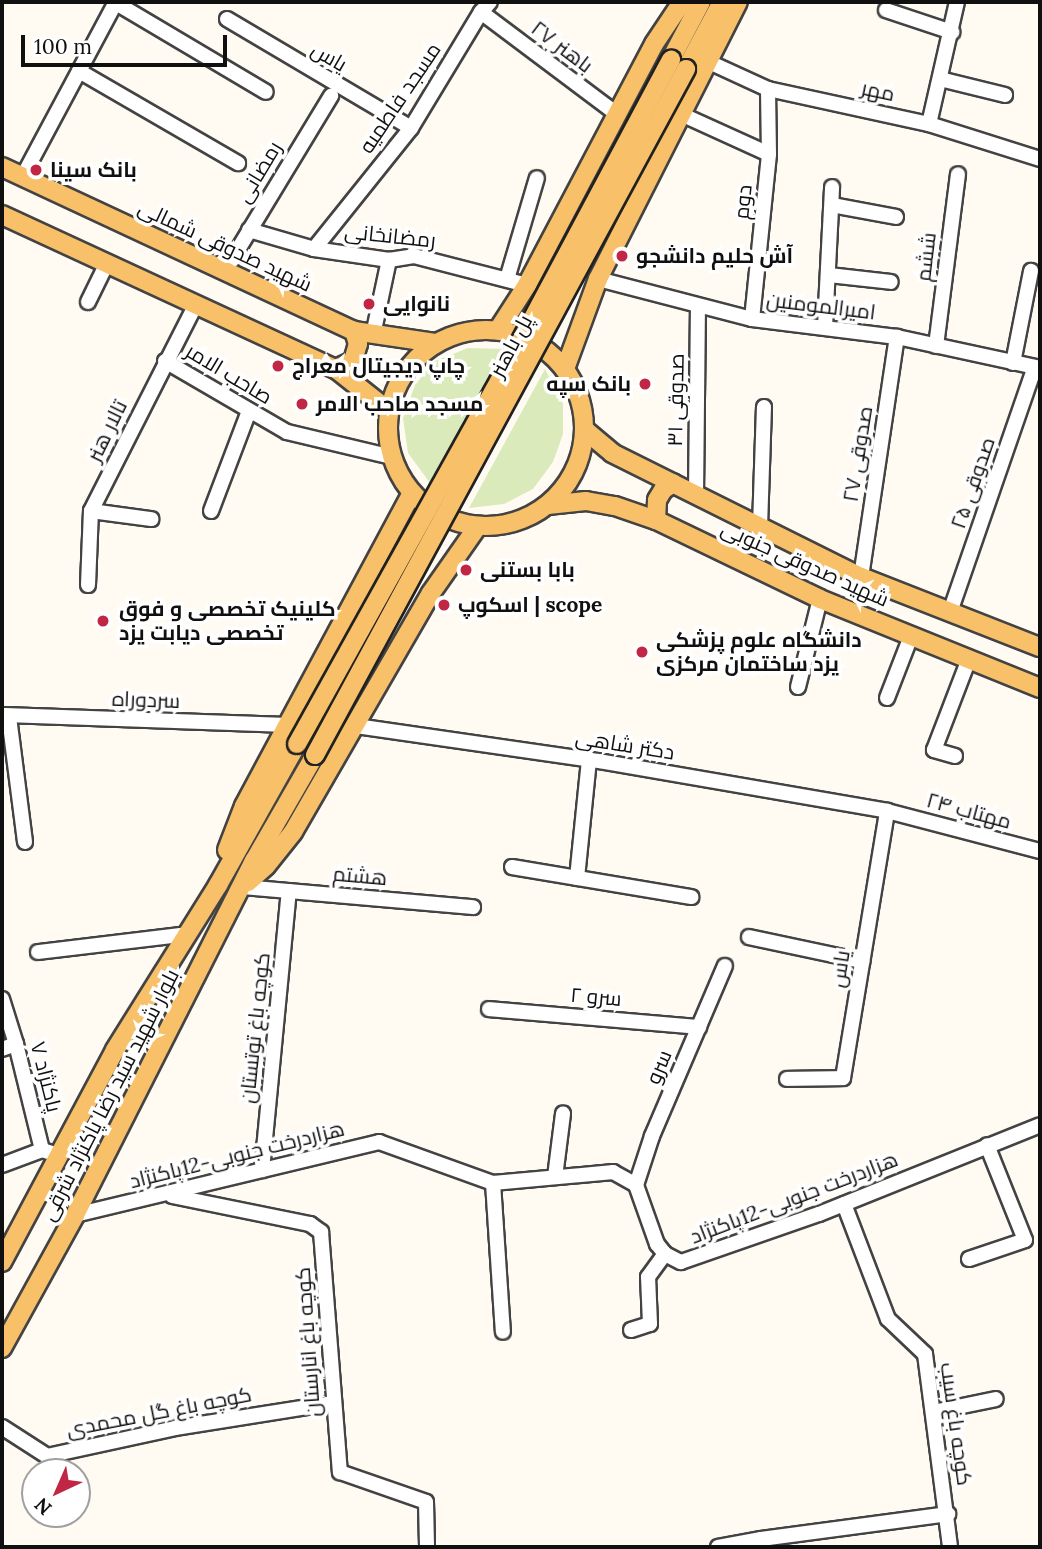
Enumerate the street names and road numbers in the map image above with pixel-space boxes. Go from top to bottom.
street label: باهنر ۲۷ [526,16,598,78]
street label: یاس [307,37,351,77]
street label: مسجد فاطمیه [354,38,446,158]
street label: مهر [859,75,897,107]
street label: رمضانی [231,137,287,207]
street label: دوم [729,183,757,221]
street label: شهید صدوقی شمالی [134,195,316,297]
street label: رمضانخانی [343,219,437,253]
street label: ششم [910,231,942,283]
street label: امیرالمومنین [765,287,877,325]
street label: پل باهنر [484,311,538,381]
street label: صاحب الامر [181,338,277,410]
street label: صدوقی ۳۱ [663,353,689,447]
street label: تالار هنر [81,396,133,466]
street label: صدوقی ۲۷ [838,404,878,504]
street label: صدوقی ۲۵ [946,434,1000,532]
street label: شهید صدوقی جنوبی [717,516,893,612]
street label: سردوراه [111,686,181,714]
street label: دکتر شاهی [574,725,676,765]
street label: مهتاب ۲۴ [924,788,1014,834]
street label: هشتم [332,861,388,891]
street label: یاس [825,949,855,989]
street label: کوچه باغ توتستان [235,951,275,1105]
street label: بلوار شهید سید رضا پاکنژاد شرقی [35,965,185,1225]
street label: سرو ۲ [569,982,623,1012]
street label: پاکنژاد ۷ [25,1039,67,1115]
street label: سرو [641,1046,677,1088]
street label: هزاردرخت جنوبی-12پاکنژاد [127,1116,347,1194]
street label: هزاردرخت جنوبی-12پاکنژاد [686,1147,902,1249]
street label: کوچه باغ انارستان [290,1266,326,1418]
street label: کوچه باغ سیب [935,1361,977,1487]
street label: کوچه باغ گل محمدی [64,1382,254,1442]

